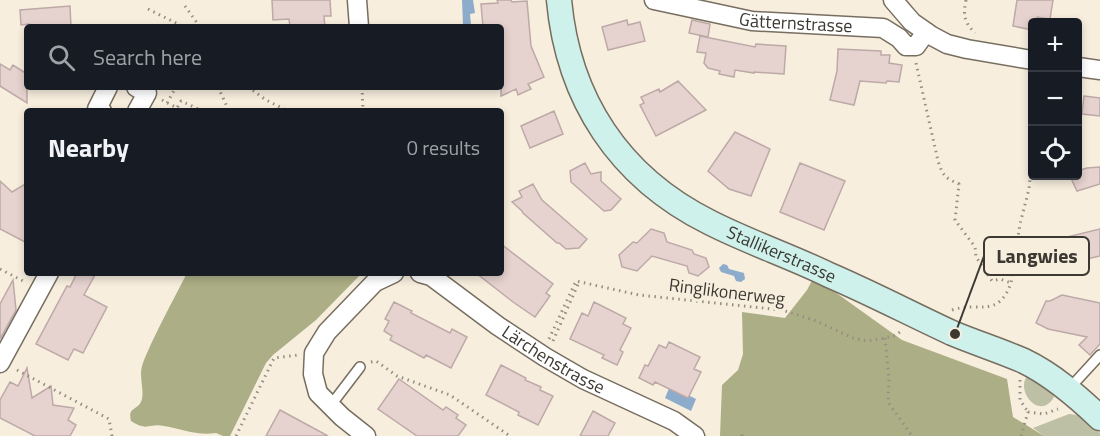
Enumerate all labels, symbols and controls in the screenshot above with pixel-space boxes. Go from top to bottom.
street label: Gätternstrasse [737,5,853,39]
map controls [1028,18,1082,180]
button: + [1028,18,1082,72]
search box [24,24,504,90]
text: Search here [93,40,202,74]
icon: search [45,41,78,74]
button: − [1028,72,1082,126]
button: locate [1028,126,1082,180]
text: Nearby [48,128,129,167]
text: 0 results [407,132,480,163]
street label: Stallikerstrasse [722,218,841,290]
callout: Langwies [984,237,1089,275]
text: Langwies [996,240,1078,271]
street label: Ringlikonerweg [667,271,787,312]
street label: Lärchenstrasse [497,318,609,400]

